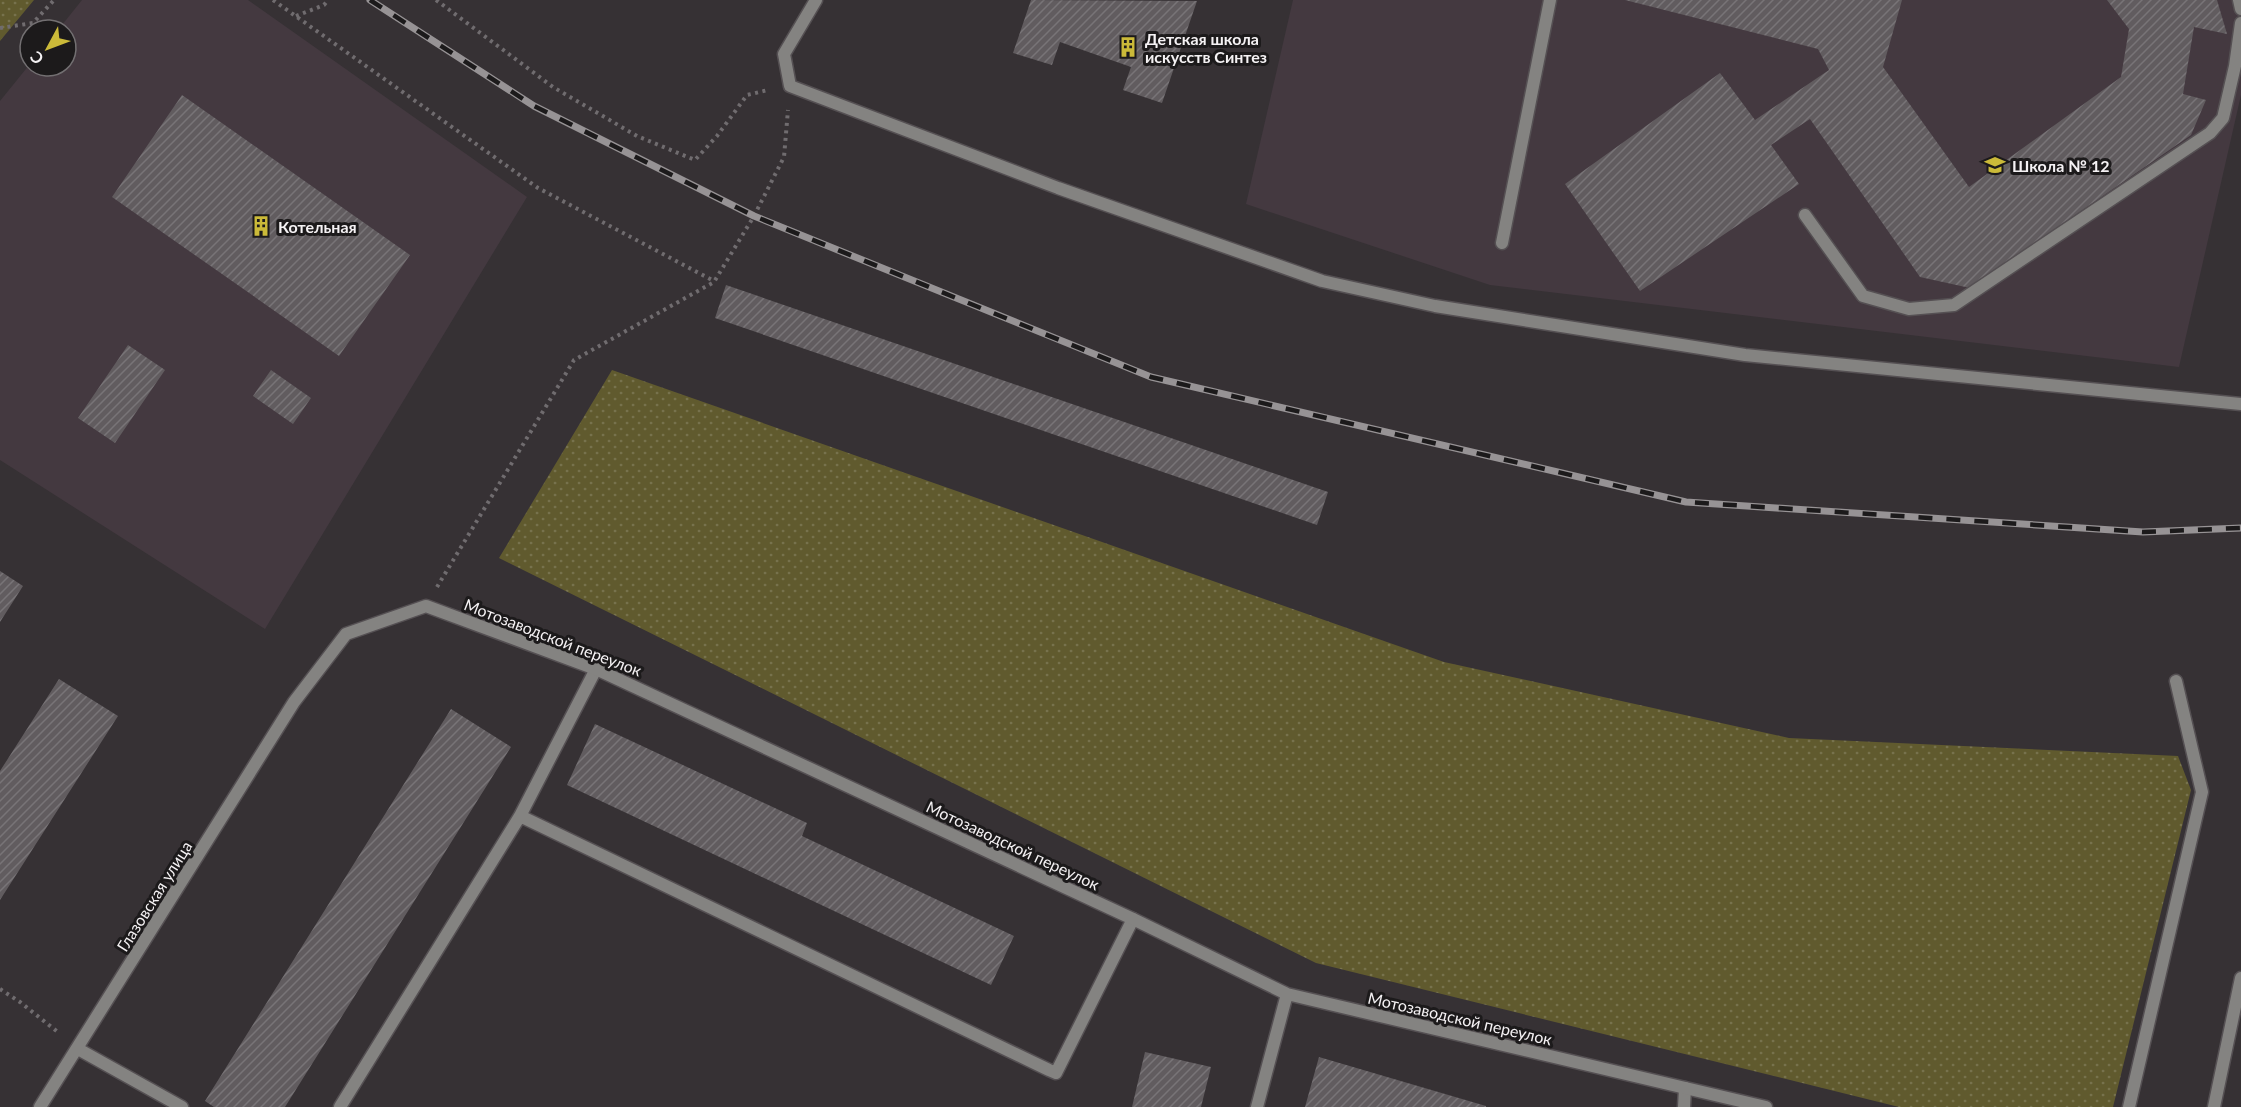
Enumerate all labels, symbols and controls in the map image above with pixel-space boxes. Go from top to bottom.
north arrow [18,18,78,78]
place label: Детская школа искусств Синтез [1145,29,1267,66]
building icon: Детская школа искусств Синтез [1116,35,1140,59]
text: С [25,48,47,68]
school or university icon: Школа № 12 [1983,153,2007,177]
place label: Школа № 12 [2012,156,2109,175]
building icon: Котельная [249,214,273,238]
place label: Котельная [278,217,357,236]
street label: Мотозаводской переулок [462,594,645,680]
street label: Мотозаводской переулок [924,797,1103,894]
street label: Глазовская улица [112,837,196,955]
street label: Мотозаводской переулок [1366,988,1555,1049]

